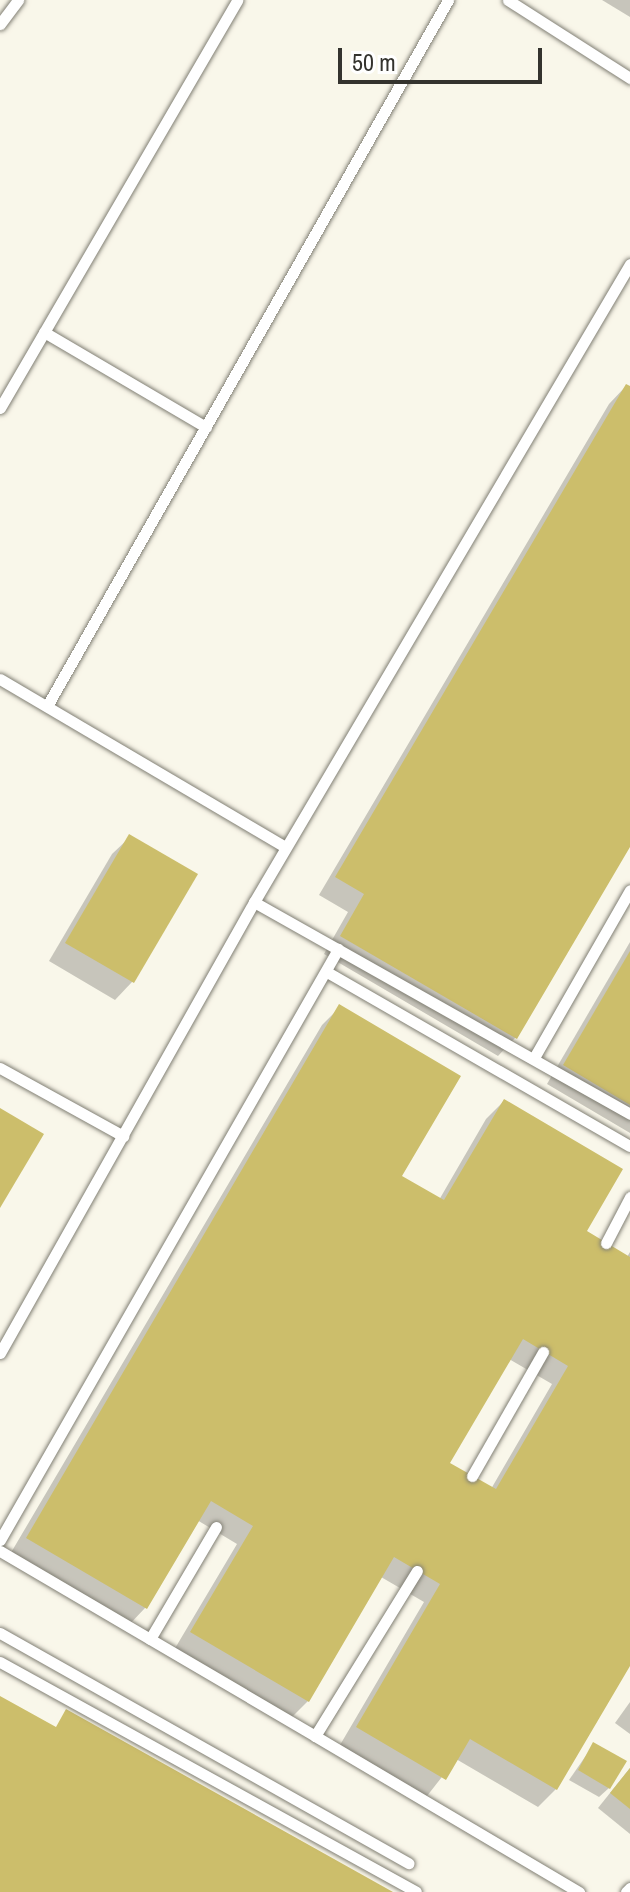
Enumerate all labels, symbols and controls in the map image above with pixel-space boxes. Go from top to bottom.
scale bar [342,32,546,82]
text: 50 m [352,46,396,78]

